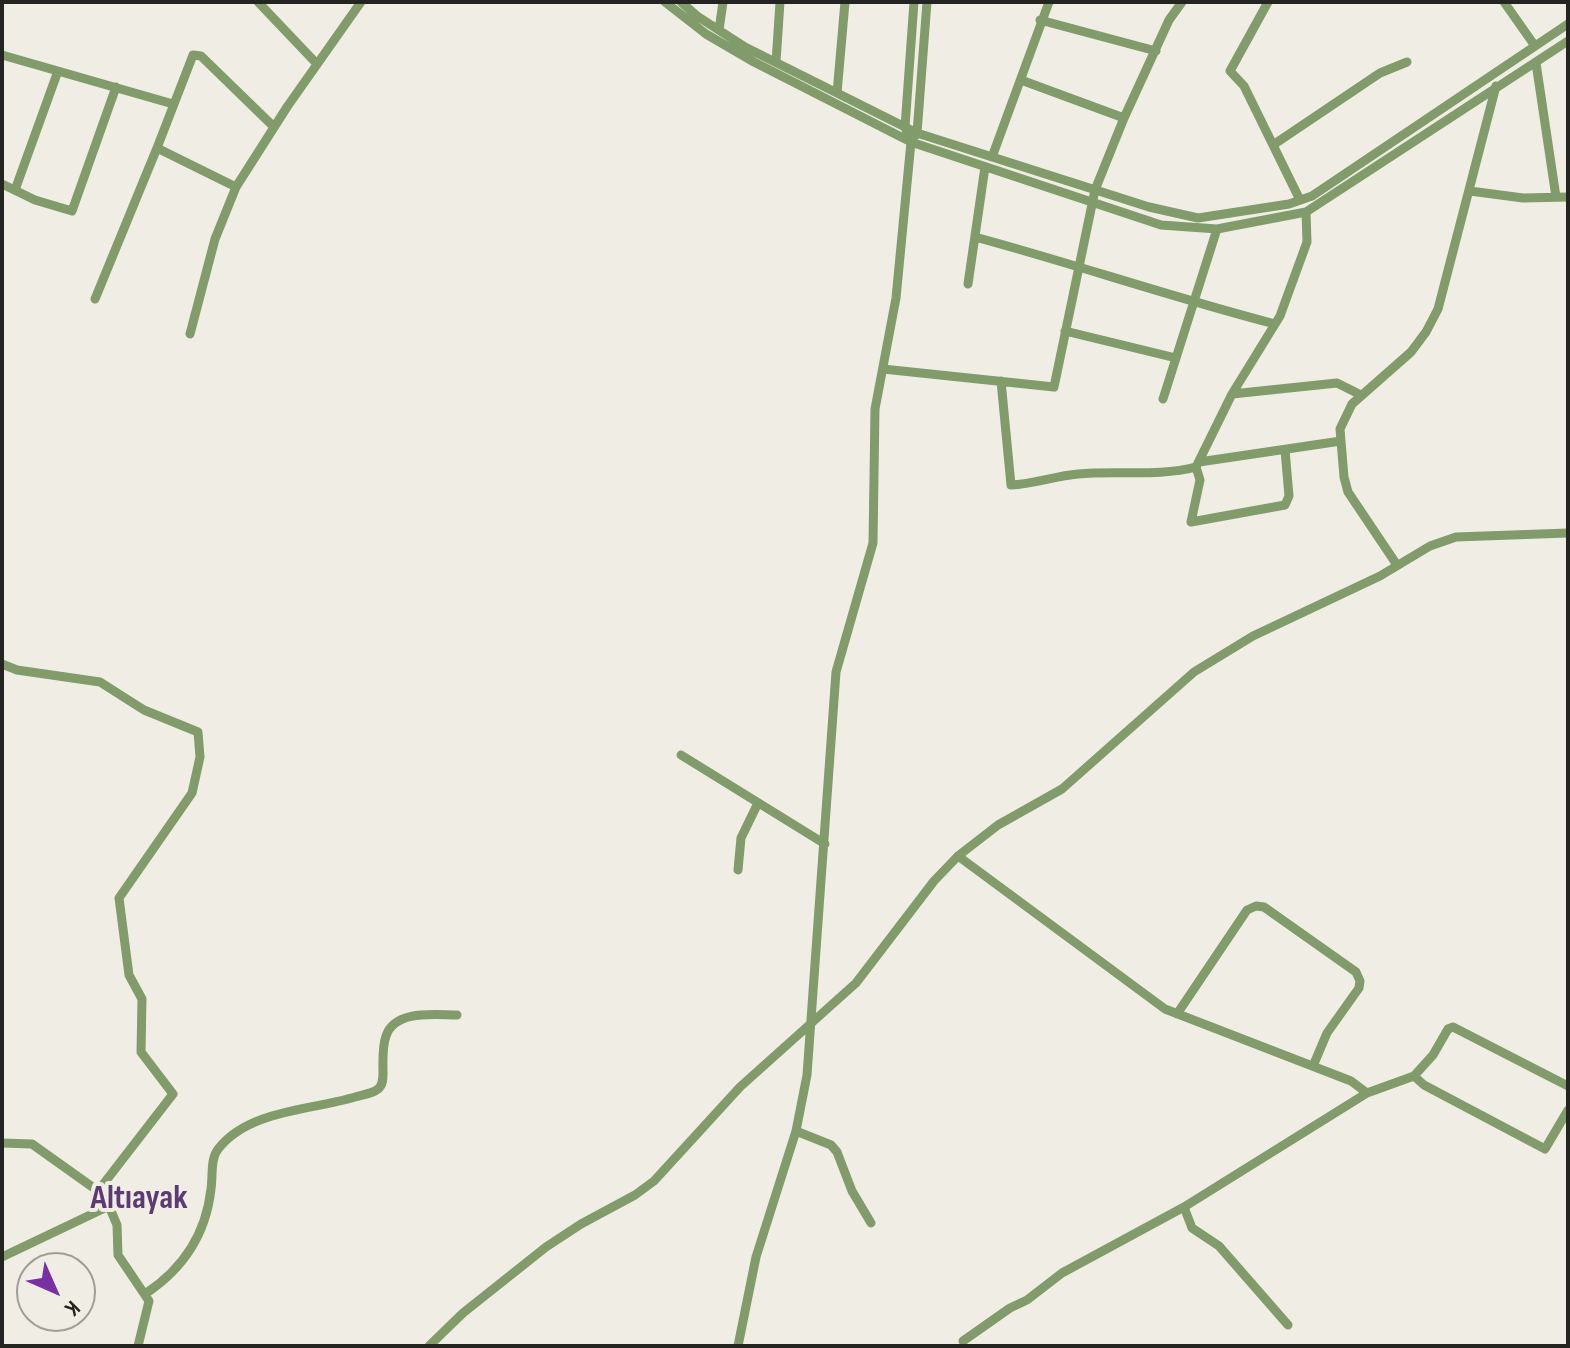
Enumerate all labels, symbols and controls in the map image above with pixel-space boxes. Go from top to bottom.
district label: Altıayak [90,1179,188,1219]
north arrow [16,1252,96,1332]
text: K [59,1295,85,1321]

